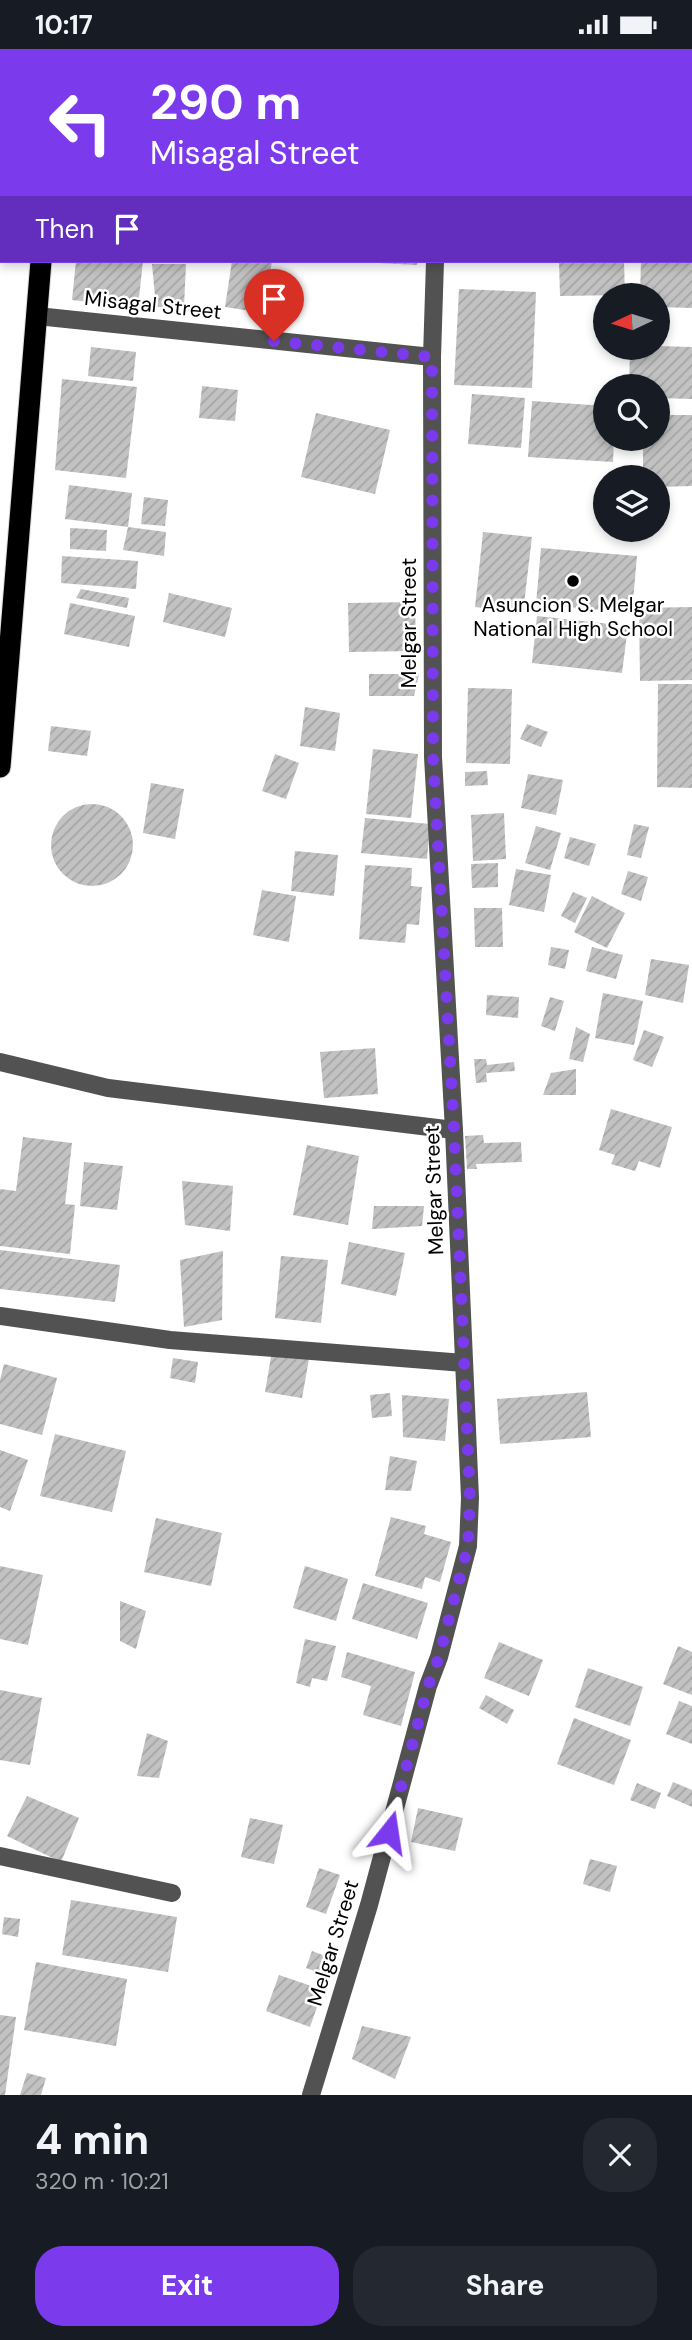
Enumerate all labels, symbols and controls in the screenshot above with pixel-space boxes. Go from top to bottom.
text: 10:17 [35,8,93,42]
text: 290 m [150,70,301,134]
icon: left [35,77,126,168]
text: Misagal Street [150,132,360,174]
icon: arrive [108,210,146,248]
text: Then [35,212,94,246]
pin [244,269,304,341]
icon: arrive [255,280,293,318]
north arrow [593,283,670,361]
map controls [593,283,670,542]
street label: Misagal Street [83,284,223,326]
button: search [593,374,670,451]
button: layers [593,465,670,542]
street label: Melgar Street [395,558,423,688]
marker: Asuncion S. Melgar National High School [565,573,581,589]
place label: Asuncion S. Melgar National High School [473,591,673,643]
street label: Melgar Street [418,1124,450,1256]
position arrow [352,1795,426,1869]
street label: Melgar Street [301,1877,365,2009]
text: 4 min [35,2112,149,2167]
button: close [583,2118,657,2192]
text: 320 m · 10:21 [35,2166,169,2196]
button: Exit [35,2246,339,2326]
button: Share [353,2246,657,2326]

